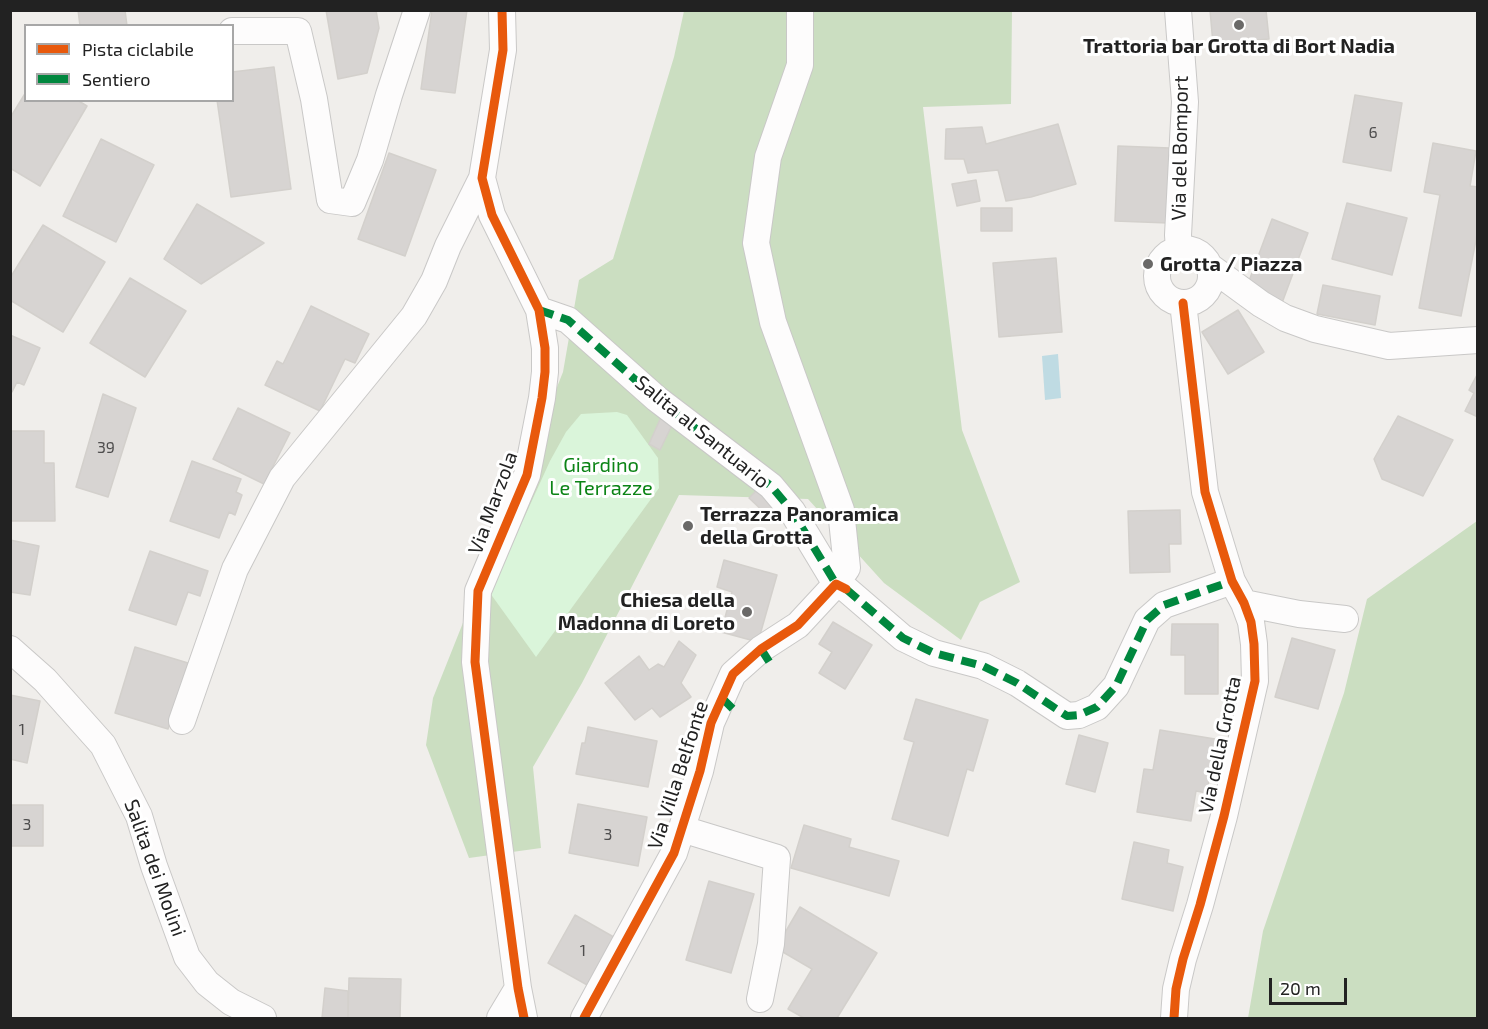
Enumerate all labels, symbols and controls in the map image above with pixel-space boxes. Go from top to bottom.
marker: Trattoria bar Grotta di Bort Nadia [1232,18,1246,32]
legend [24,24,234,102]
place label: Trattoria bar Grotta di Bort Nadia [1083,34,1395,58]
text: Pista ciclabile [82,38,194,60]
text: Sentiero [82,68,150,90]
street label: Via del Bomport [1167,75,1193,221]
house number: 6 [1368,123,1378,143]
place label: Grotta / Piazza [1160,252,1302,276]
marker: Grotta / Piazza [1141,257,1155,271]
street label: Salita al Santuario [630,371,774,493]
house number: 39 [97,438,115,458]
street label: Via Marzola [463,448,523,558]
park label: Giardino Le Terrazze [549,453,653,500]
place label: Terrazza Panoramica della Grotta [700,502,899,549]
marker: Terrazza Panoramica della Grotta [681,519,695,533]
place label: Chiesa della Madonna di Loreto [558,588,735,635]
marker: Chiesa della Madonna di Loreto [740,605,754,619]
street label: Via della Grotta [1194,674,1246,816]
street label: Via Villa Belfonte [643,698,713,852]
house number: 1 [19,720,25,740]
street label: Salita dei Molini [119,796,191,940]
house number: 3 [23,815,31,835]
house number: 3 [604,825,612,845]
house number: 1 [580,941,586,961]
scale bar [1272,966,1350,1004]
text: 20 m [1280,977,1321,999]

